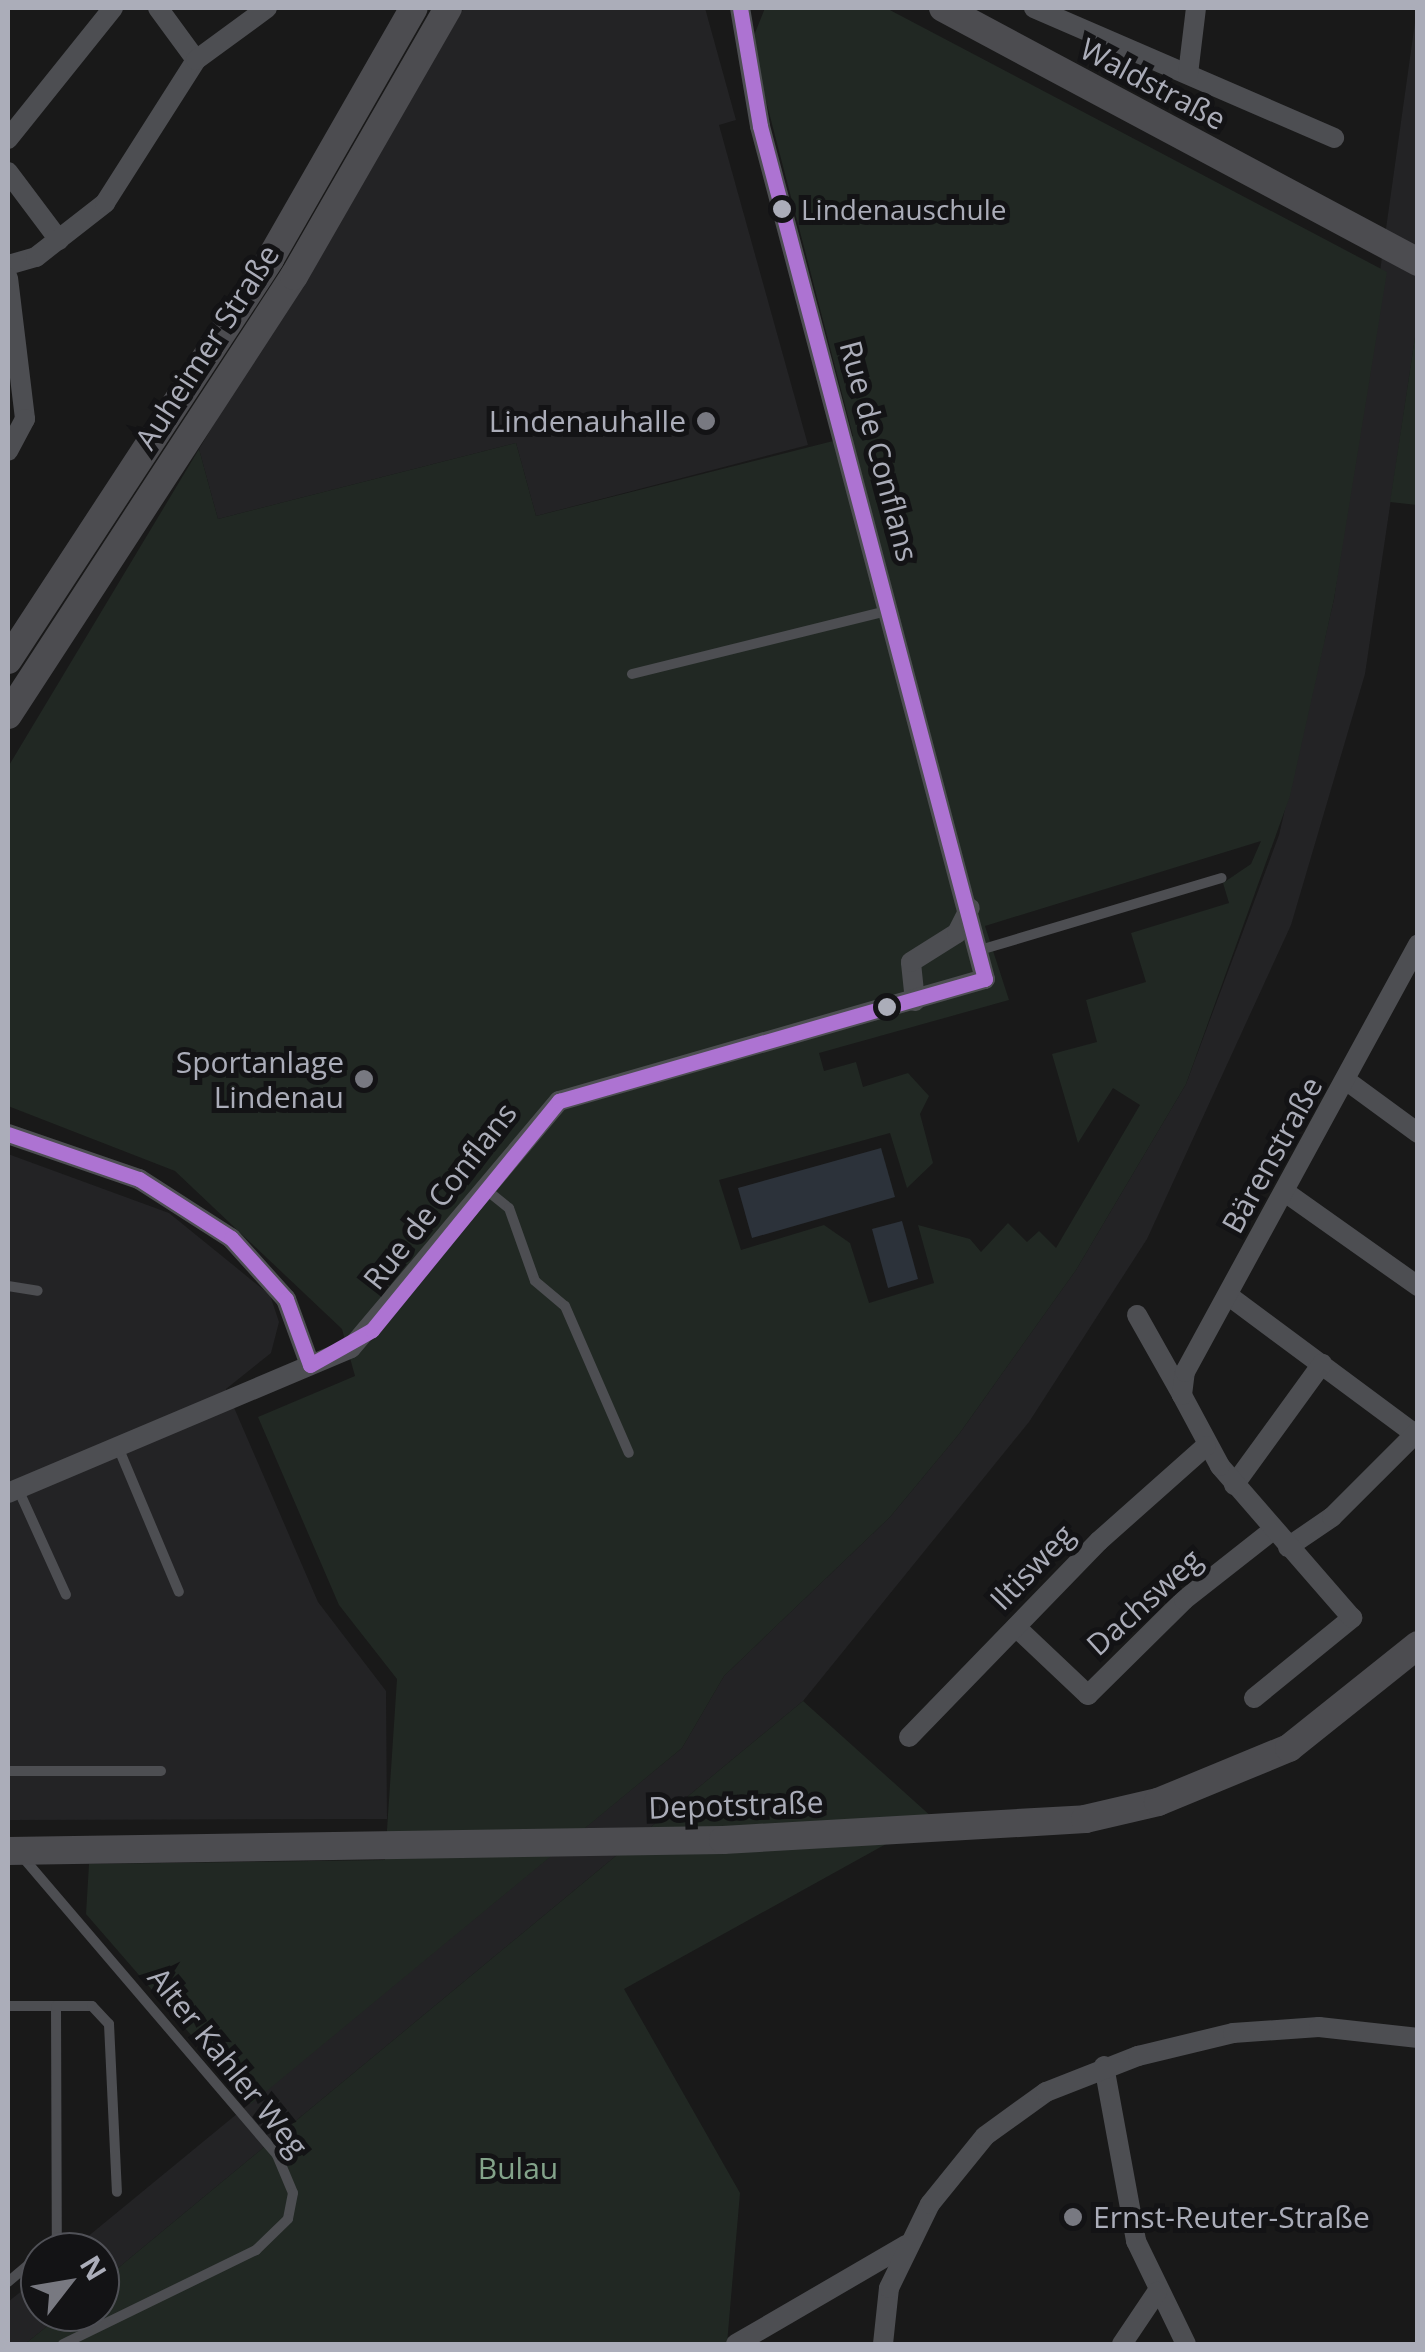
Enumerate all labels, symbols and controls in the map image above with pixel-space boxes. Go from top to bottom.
street label: Waldstraße [1074,31,1232,137]
place label: Lindenauschule [801,192,1007,226]
marker: Lindenauschule [772,199,792,219]
street label: Auheimer Straße [128,238,286,456]
street label: Rue de Conflans [832,337,926,565]
place label: Lindenauhalle [489,403,686,439]
marker: Lindenauhalle [695,410,717,432]
unlabelled marker [877,997,897,1017]
place label: Sportanlage Lindenau [176,1044,344,1114]
marker: Sportanlage Lindenau [353,1068,375,1090]
street label: Bärenstraße [1214,1071,1330,1239]
street label: Rue de Conflans [356,1096,524,1296]
street label: Iltisweg [983,1517,1081,1617]
street label: Dachsweg [1079,1541,1209,1663]
street label: Depotstraße [648,1784,824,1826]
street label: Alter Kahler Weg [141,1960,315,2164]
park label: Bulau [478,2150,558,2186]
place label: Ernst-Reuter-Straße [1093,2199,1370,2235]
marker: Ernst-Reuter-Straße [1062,2206,1084,2228]
north arrow [20,2232,120,2332]
text: N [72,2248,116,2287]

